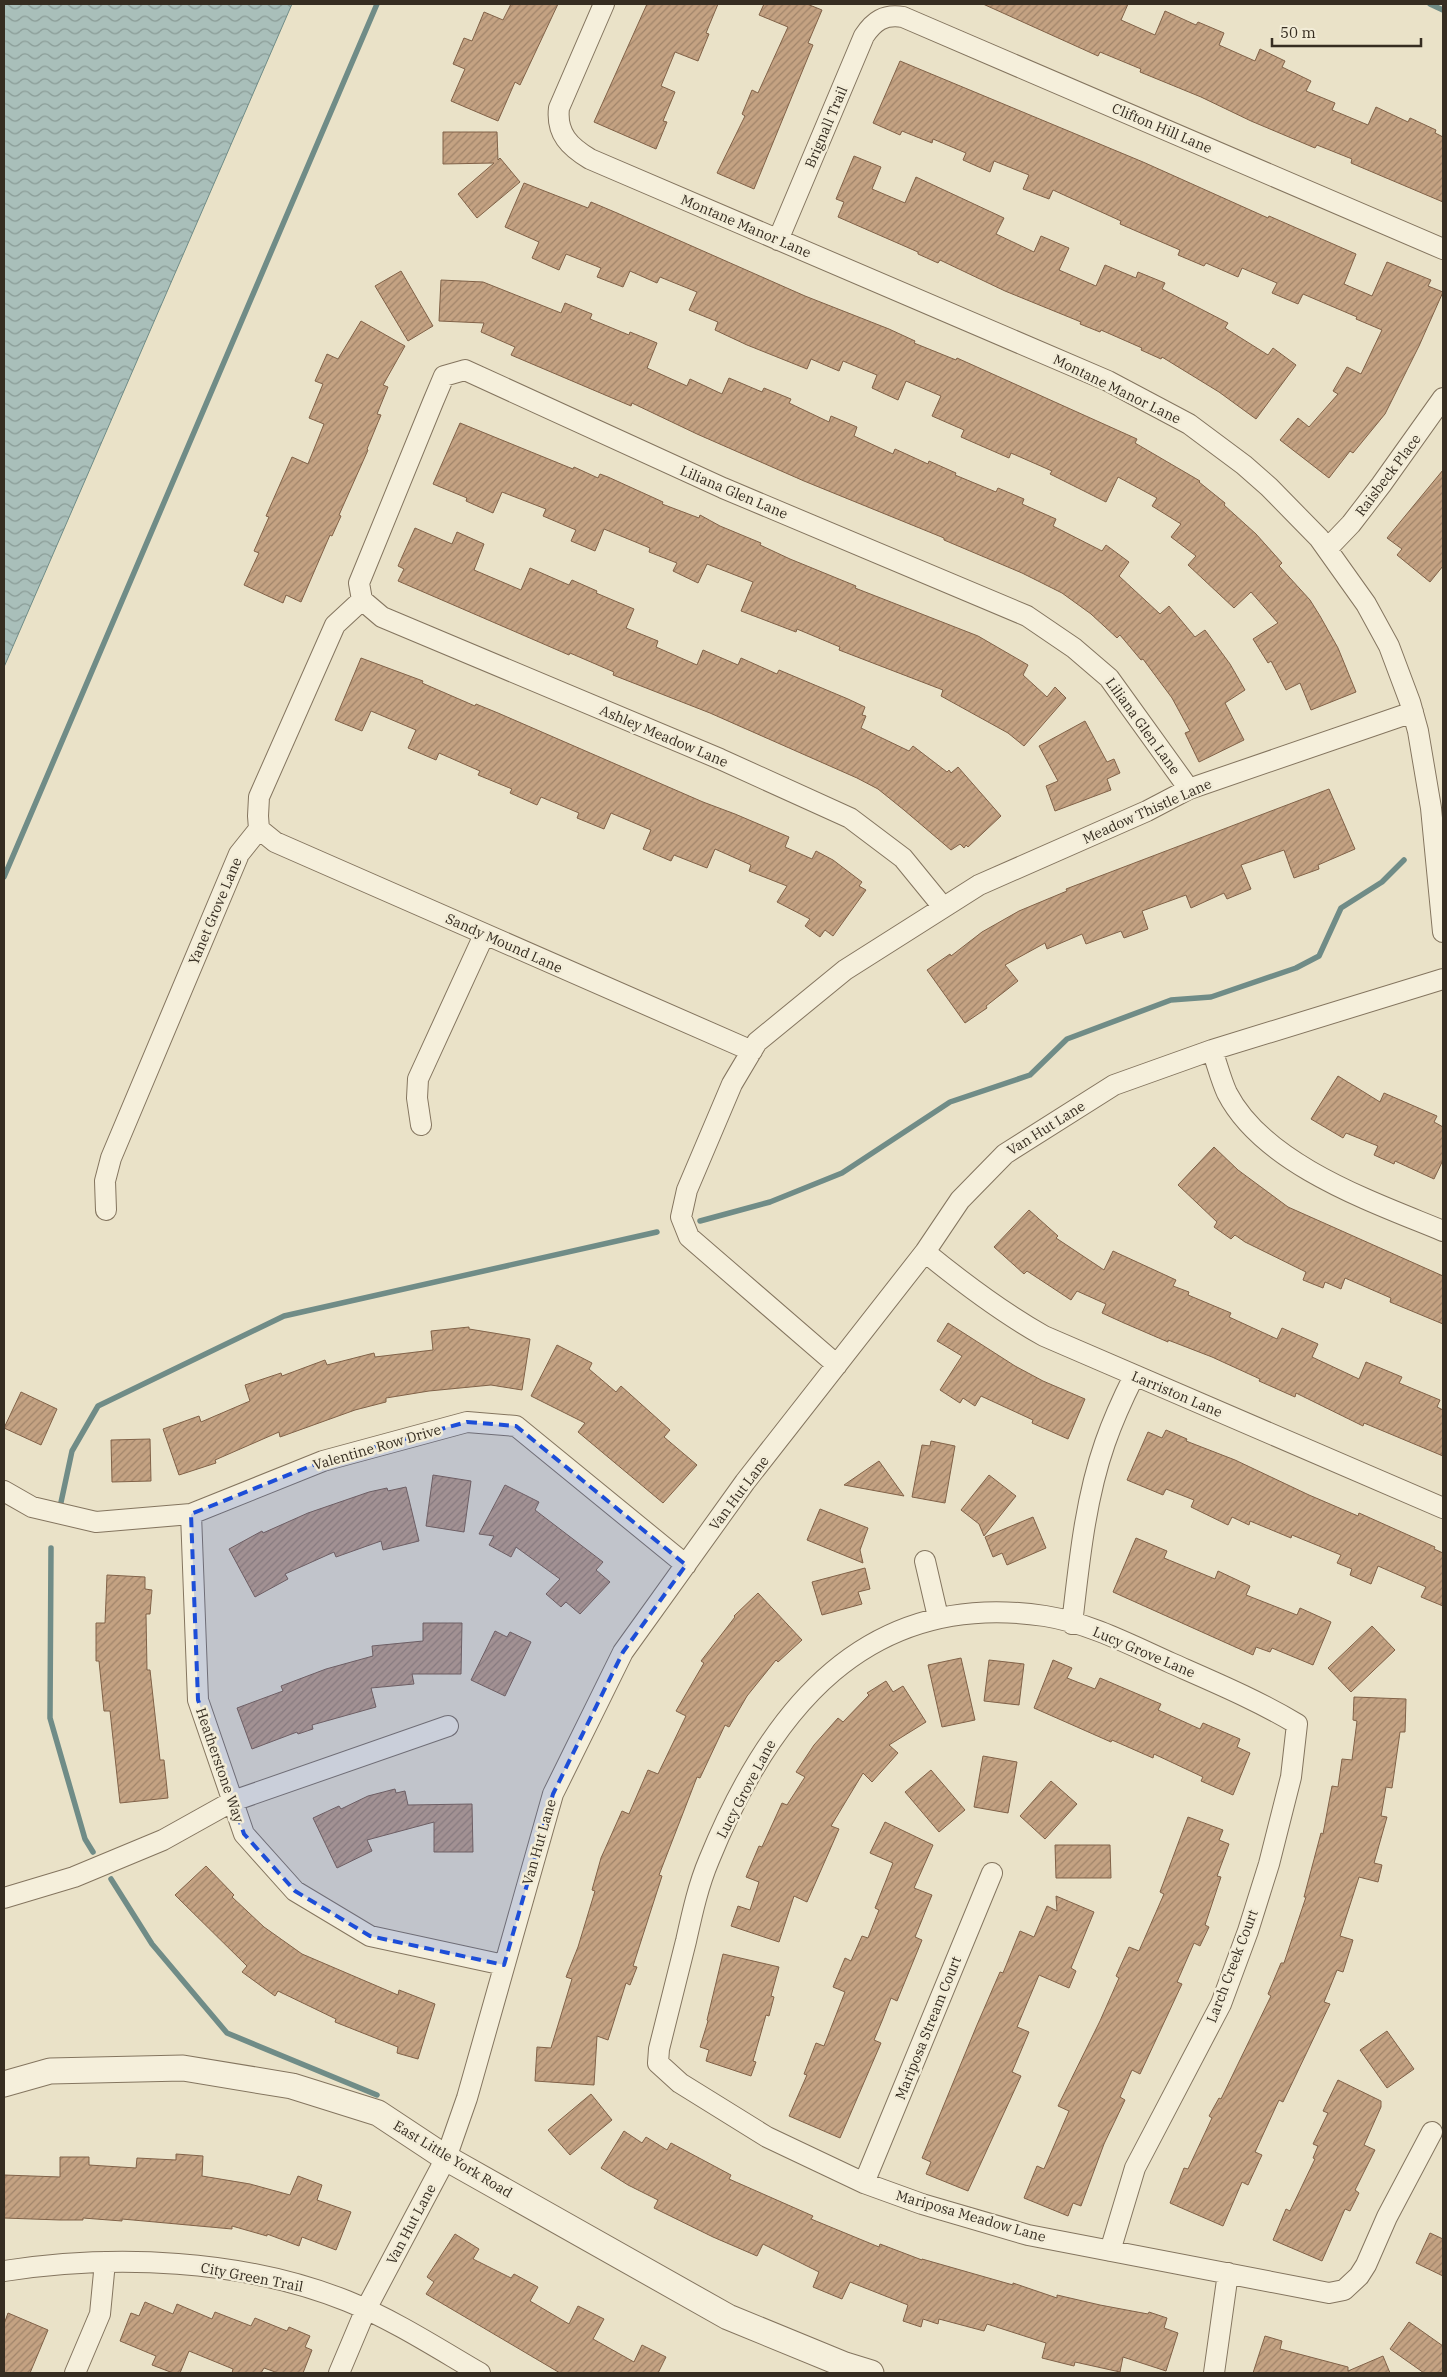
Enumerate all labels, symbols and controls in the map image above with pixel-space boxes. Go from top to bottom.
scale bar [1272,15,1421,47]
text: 50 m [1280,23,1316,42]
street label: Brignall Trail [801,83,851,171]
street label: Clifton Hill Lane [1109,99,1215,157]
street label: Montane Manor Lane [678,190,814,262]
street label: Montane Manor Lane [1050,350,1184,428]
street label: Raisbeck Place [1351,430,1425,520]
street label: Liliana Glen Lane [677,461,791,523]
street label: Liliana Glen Lane [1102,674,1184,778]
street label: Ashley Meadow Lane [597,701,731,771]
street label: Meadow Thistle Lane [1080,774,1214,848]
street label: Yanet Grove Lane [184,855,246,967]
street label: Sandy Mound Lane [443,909,565,977]
street label: Van Hut Lane [1004,1097,1088,1159]
street label: Larriston Lane [1129,1367,1225,1421]
street label: Valentine Row Drive [311,1420,443,1474]
street label: Van Hut Lane [705,1452,773,1534]
street label: Lucy Grove Lane [1090,1622,1198,1682]
street label: Heatherstone Way [192,1705,248,1825]
street label: Lucy Grove Lane [712,1737,780,1841]
street label: Van Hut Lane [518,1797,560,1887]
street label: Larch Creek Court [1202,1907,1262,2025]
street label: Mariposa Stream Court [891,1954,965,2102]
street label: East Little York Road [390,2116,516,2202]
street label: Van Hut Lane [382,2181,440,2267]
street label: Mariposa Meadow Lane [894,2186,1048,2246]
street label: City Green Trail [199,2258,305,2296]

